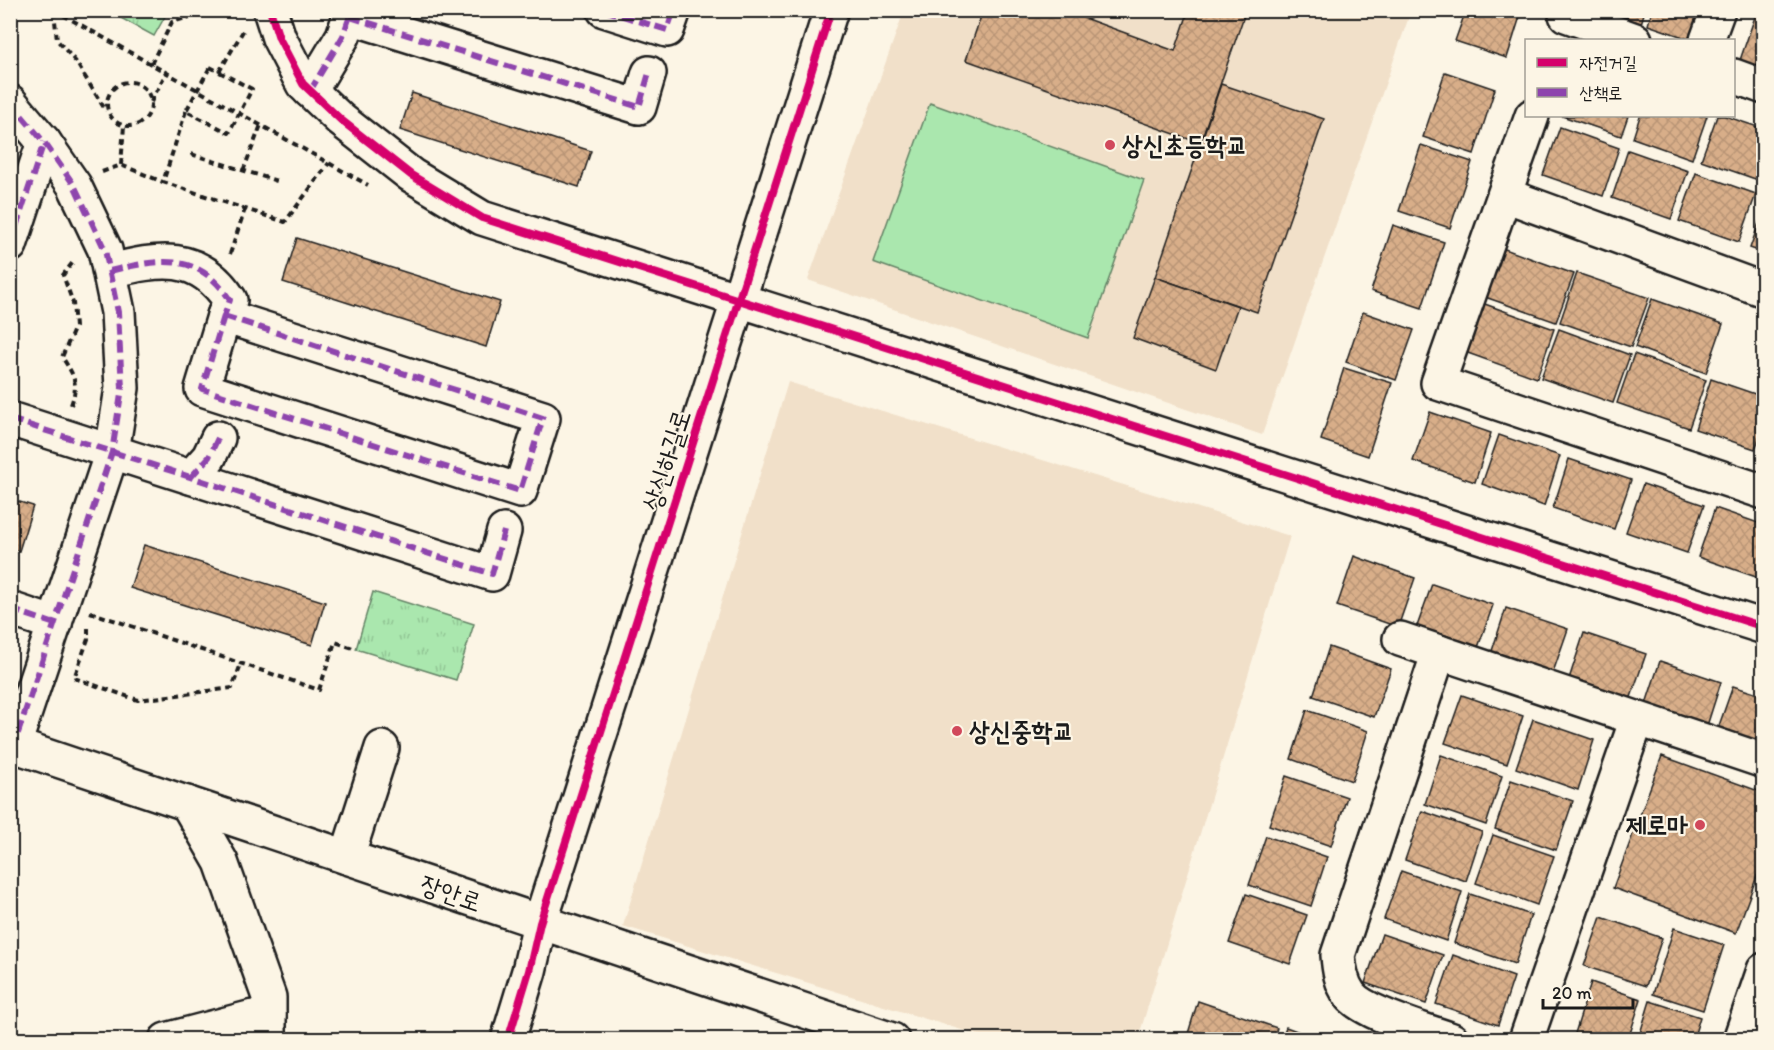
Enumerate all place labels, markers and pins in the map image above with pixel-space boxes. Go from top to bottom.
place label: 상신초등학교 [1122,129,1248,161]
marker: 상신초등학교 [1103,138,1117,152]
place label: 상신중학교 [969,715,1074,747]
marker: 상신중학교 [950,724,964,738]
place label: 제로마 [1625,809,1688,841]
marker: 제로마 [1693,818,1707,832]

